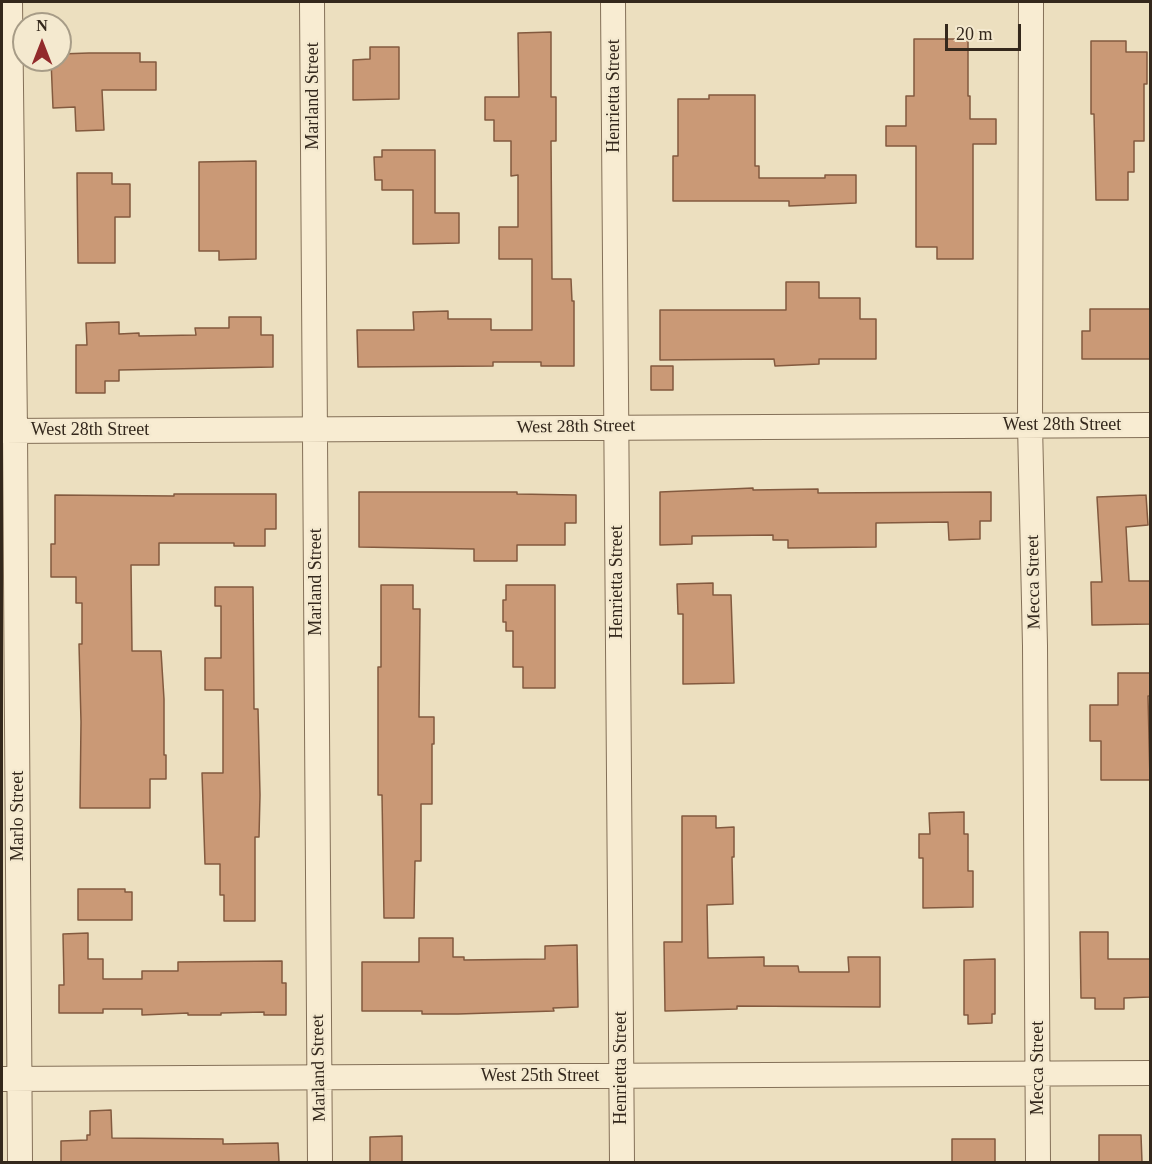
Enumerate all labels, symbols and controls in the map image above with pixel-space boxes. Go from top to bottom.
north arrow [12,12,72,72]
scale bar [948,12,1024,50]
text: N [36,17,48,34]
text: 20 m [956,24,993,44]
street label: Henrietta Street [603,39,625,153]
street label: Marland Street [302,42,324,150]
street label: West 28th Street [1003,414,1121,436]
street label: West 28th Street [517,415,635,439]
street label: West 28th Street [31,419,149,441]
street label: Henrietta Street [606,525,628,639]
street label: Marland Street [305,528,327,636]
street label: Mecca Street [1022,535,1046,629]
street label: Marlo Street [7,771,29,861]
street label: Henrietta Street [610,1011,632,1125]
street label: Marland Street [307,1014,331,1122]
street label: Mecca Street [1027,1021,1049,1115]
street label: West 25th Street [481,1065,599,1087]

